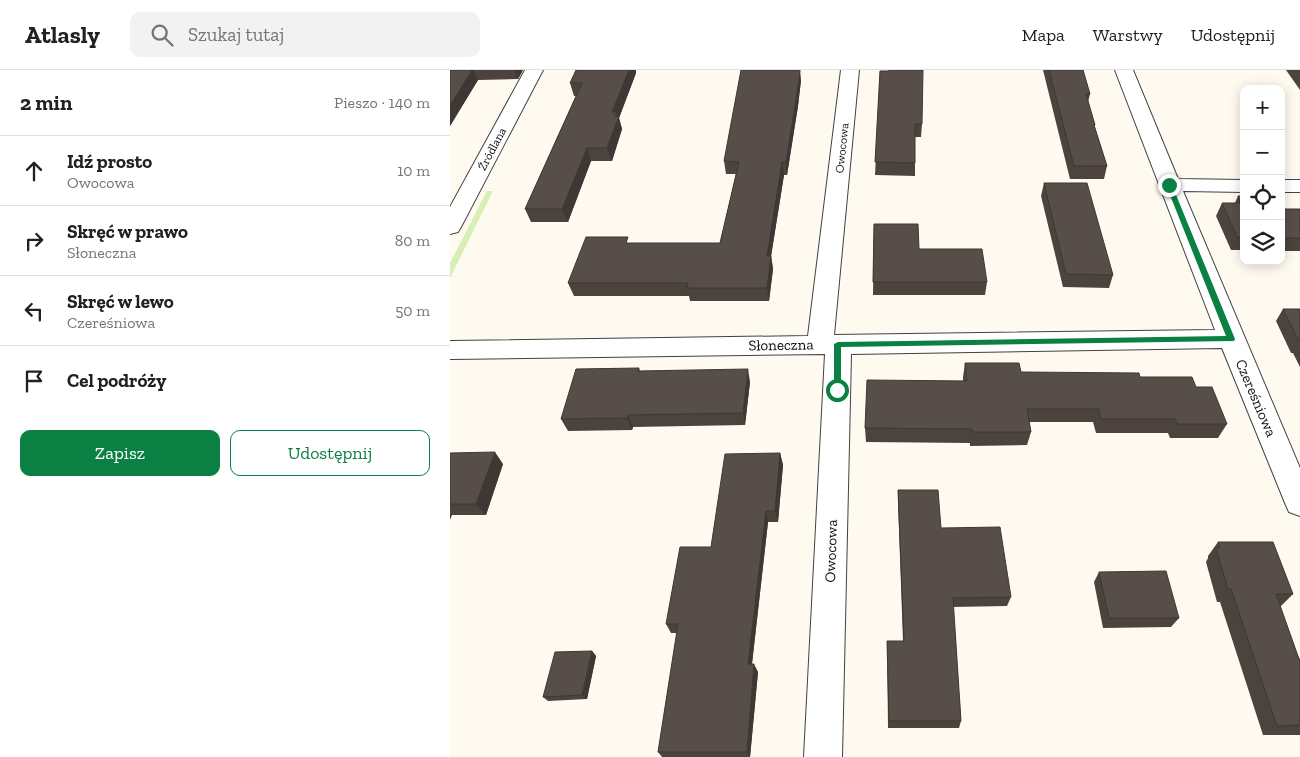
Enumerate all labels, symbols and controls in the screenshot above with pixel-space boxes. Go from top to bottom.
search box [130,12,480,57]
text: Atlasly [25,20,100,49]
icon: search [148,21,176,49]
text: Szukaj tutaj [188,23,284,46]
text: Mapa [1022,24,1065,46]
text: Warstwy [1093,24,1163,46]
text: Udostępnij [1191,24,1275,46]
map controls [1240,85,1285,265]
button: + [1240,85,1285,130]
text: 2 min [20,90,72,115]
text: Pieszo · 140 m [334,93,430,112]
street label: Owocowa [832,122,852,174]
street label: Źródlana [474,125,509,173]
button: − [1240,130,1285,175]
text: Idź prosto [67,150,152,173]
icon: ahead [20,157,48,185]
text: 10 m [397,161,430,180]
text: Owocowa [67,173,134,192]
route end [1158,174,1181,197]
button: locate [1240,175,1285,220]
text: Skręć w prawo [67,220,188,243]
button: layers [1240,220,1285,265]
icon: right [20,227,48,255]
text: 80 m [395,231,430,250]
text: Słoneczna [67,243,137,262]
text: Skręć w lewo [67,290,174,313]
icon: left [20,297,48,325]
text: 50 m [395,301,430,320]
text: Czereśniowa [67,313,155,332]
street label: Słoneczna [748,335,814,355]
street label: Czereśniowa [1232,356,1280,440]
icon: arrive [20,367,48,395]
text: Cel podróży [67,369,166,392]
route start [826,379,849,402]
button: Zapisz [20,430,220,476]
button: Udostępnij [230,430,430,476]
street label: Owocowa [821,519,841,583]

